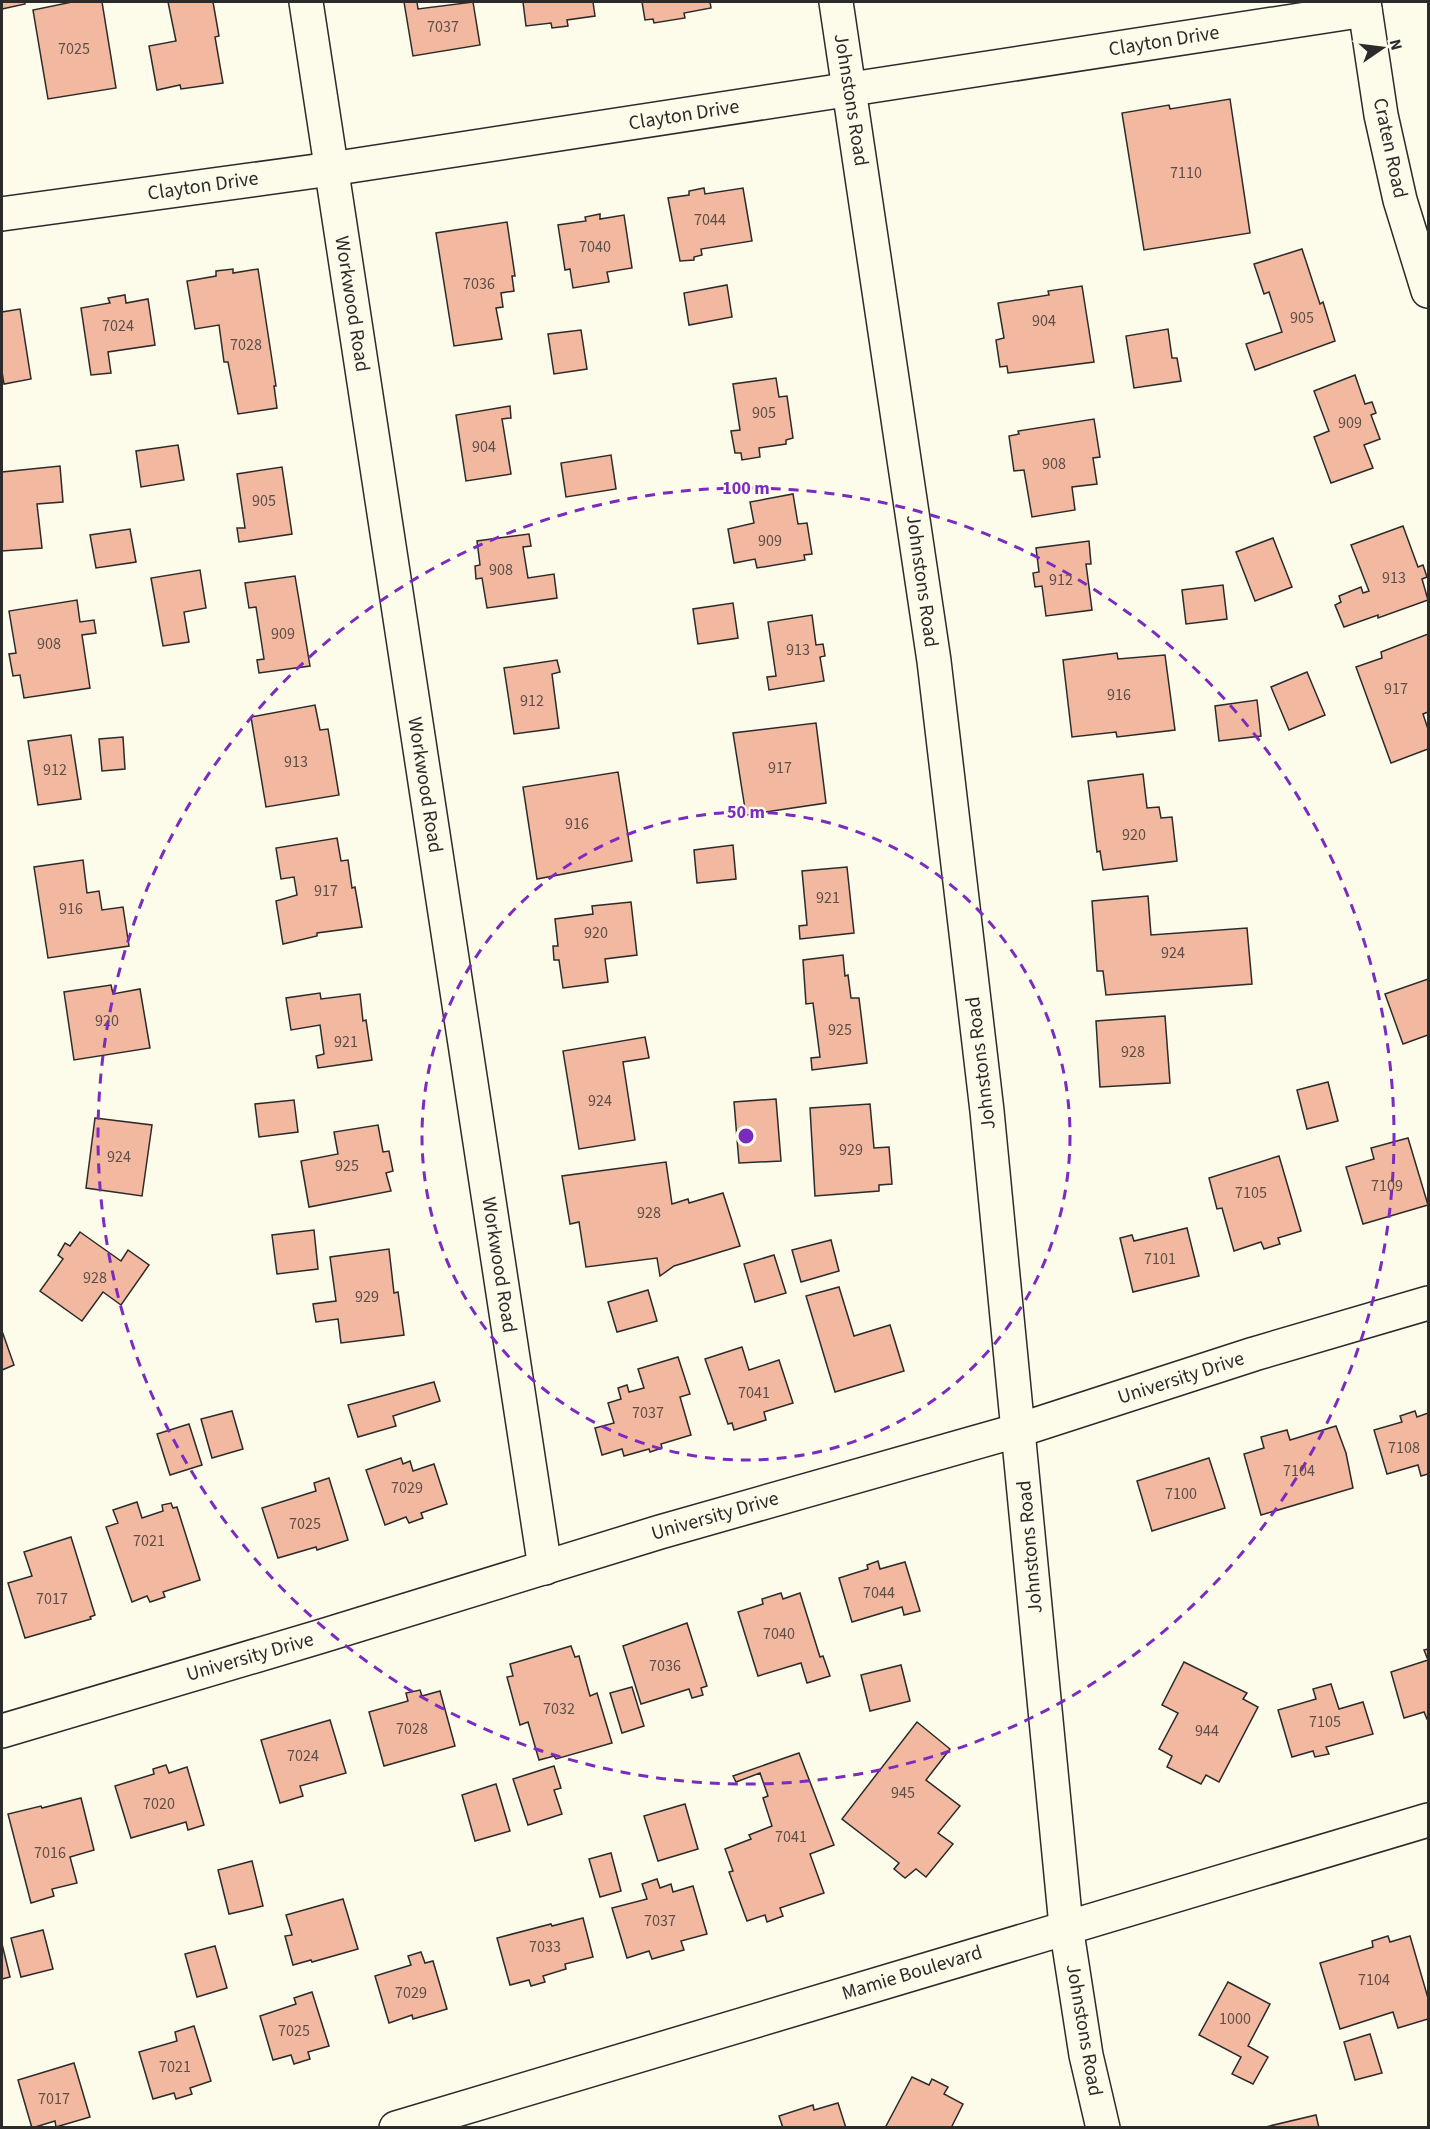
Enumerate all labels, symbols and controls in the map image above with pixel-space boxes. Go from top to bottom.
house number: 7037 [427,16,459,38]
street label: Clayton Drive [1107,18,1221,64]
north arrow [1352,18,1412,78]
street label: Johnstons Road [827,32,875,168]
text: N [1384,37,1408,52]
house number: 7025 [58,38,90,60]
street label: Clayton Drive [627,92,741,138]
street label: Craten Road [1366,95,1414,201]
house number: 7110 [1170,162,1202,184]
street label: Clayton Drive [146,164,260,208]
house number: 7044 [694,209,726,231]
street label: Workwood Road [327,234,377,374]
house number: 7040 [579,236,611,258]
house number: 7036 [463,273,495,295]
house number: 905 [1290,307,1314,329]
house number: 904 [1032,310,1056,332]
house number: 7024 [102,315,134,337]
house number: 7028 [230,334,262,356]
house number: 905 [752,402,776,424]
house number: 909 [1338,412,1362,434]
house number: 904 [472,436,496,458]
house number: 908 [1042,453,1066,475]
text: 100 m [722,476,770,501]
house number: 905 [252,490,276,512]
street label: Johnstons Road [899,513,945,649]
house number: 909 [758,530,782,552]
house number: 908 [489,559,513,581]
house number: 913 [1382,567,1406,589]
house number: 912 [1049,569,1073,591]
house number: 909 [271,623,295,645]
house number: 908 [37,633,61,655]
house number: 913 [786,639,810,661]
house number: 917 [1384,678,1408,700]
house number: 916 [1107,684,1131,706]
house number: 912 [520,690,544,712]
street label: Workwood Road [400,715,450,855]
house number: 913 [284,751,308,773]
house number: 917 [768,757,792,779]
house number: 912 [43,759,67,781]
text: 50 m [727,800,765,825]
house number: 916 [565,813,589,835]
house number: 920 [1122,824,1146,846]
house number: 917 [314,880,338,902]
house number: 921 [816,887,840,909]
house number: 916 [59,898,83,920]
house number: 920 [584,922,608,944]
house number: 924 [1161,942,1185,964]
street label: Johnstons Road [959,995,1003,1131]
house number: 920 [95,1010,119,1032]
house number: 925 [828,1019,852,1041]
house number: 921 [334,1031,358,1053]
house number: 928 [1121,1041,1145,1063]
house number: 924 [588,1090,612,1112]
centre of rings [736,1126,756,1146]
house number: 929 [839,1139,863,1161]
house number: 924 [107,1146,131,1168]
house number: 925 [335,1155,359,1177]
house number: 7109 [1371,1175,1403,1197]
house number: 7105 [1235,1182,1267,1204]
street label: Workwood Road [474,1195,524,1335]
house number: 928 [637,1202,661,1224]
house number: 7101 [1144,1248,1176,1270]
house number: 928 [83,1267,107,1289]
house number: 929 [355,1286,379,1308]
street label: University Drive [1114,1344,1248,1412]
house number: 7041 [738,1382,770,1404]
house number: 7037 [632,1402,664,1424]
house number: 7108 [1388,1437,1420,1459]
house number: 7104 [1283,1460,1315,1482]
house number: 7029 [391,1477,423,1499]
street label: Johnstons Road [1010,1479,1050,1615]
house number: 7100 [1165,1483,1197,1505]
street label: University Drive [648,1484,782,1548]
house number: 7025 [289,1513,321,1535]
house number: 7021 [133,1530,165,1552]
house number: 7044 [863,1582,895,1604]
house number: 7017 [36,1588,68,1610]
house number: 7040 [763,1623,795,1645]
street label: University Drive [183,1625,317,1689]
house number: 7036 [649,1655,681,1677]
house number: 7032 [543,1698,575,1720]
house number: 7105 [1309,1711,1341,1733]
house number: 7028 [396,1718,428,1740]
house number: 944 [1195,1720,1219,1742]
house number: 7024 [287,1745,319,1767]
house number: 945 [891,1782,915,1804]
house number: 7020 [143,1793,175,1815]
house number: 7041 [775,1826,807,1848]
house number: 7016 [34,1842,66,1864]
house number: 7037 [644,1910,676,1932]
house number: 7033 [529,1936,561,1958]
street label: Mamie Boulevard [838,1938,986,2008]
street label: Johnstons Road [1059,1962,1109,2098]
house number: 7104 [1358,1969,1390,1991]
house number: 7029 [395,1982,427,2004]
house number: 1000 [1219,2008,1251,2030]
house number: 7025 [278,2020,310,2042]
house number: 7021 [159,2056,191,2078]
house number: 7017 [38,2088,70,2110]

